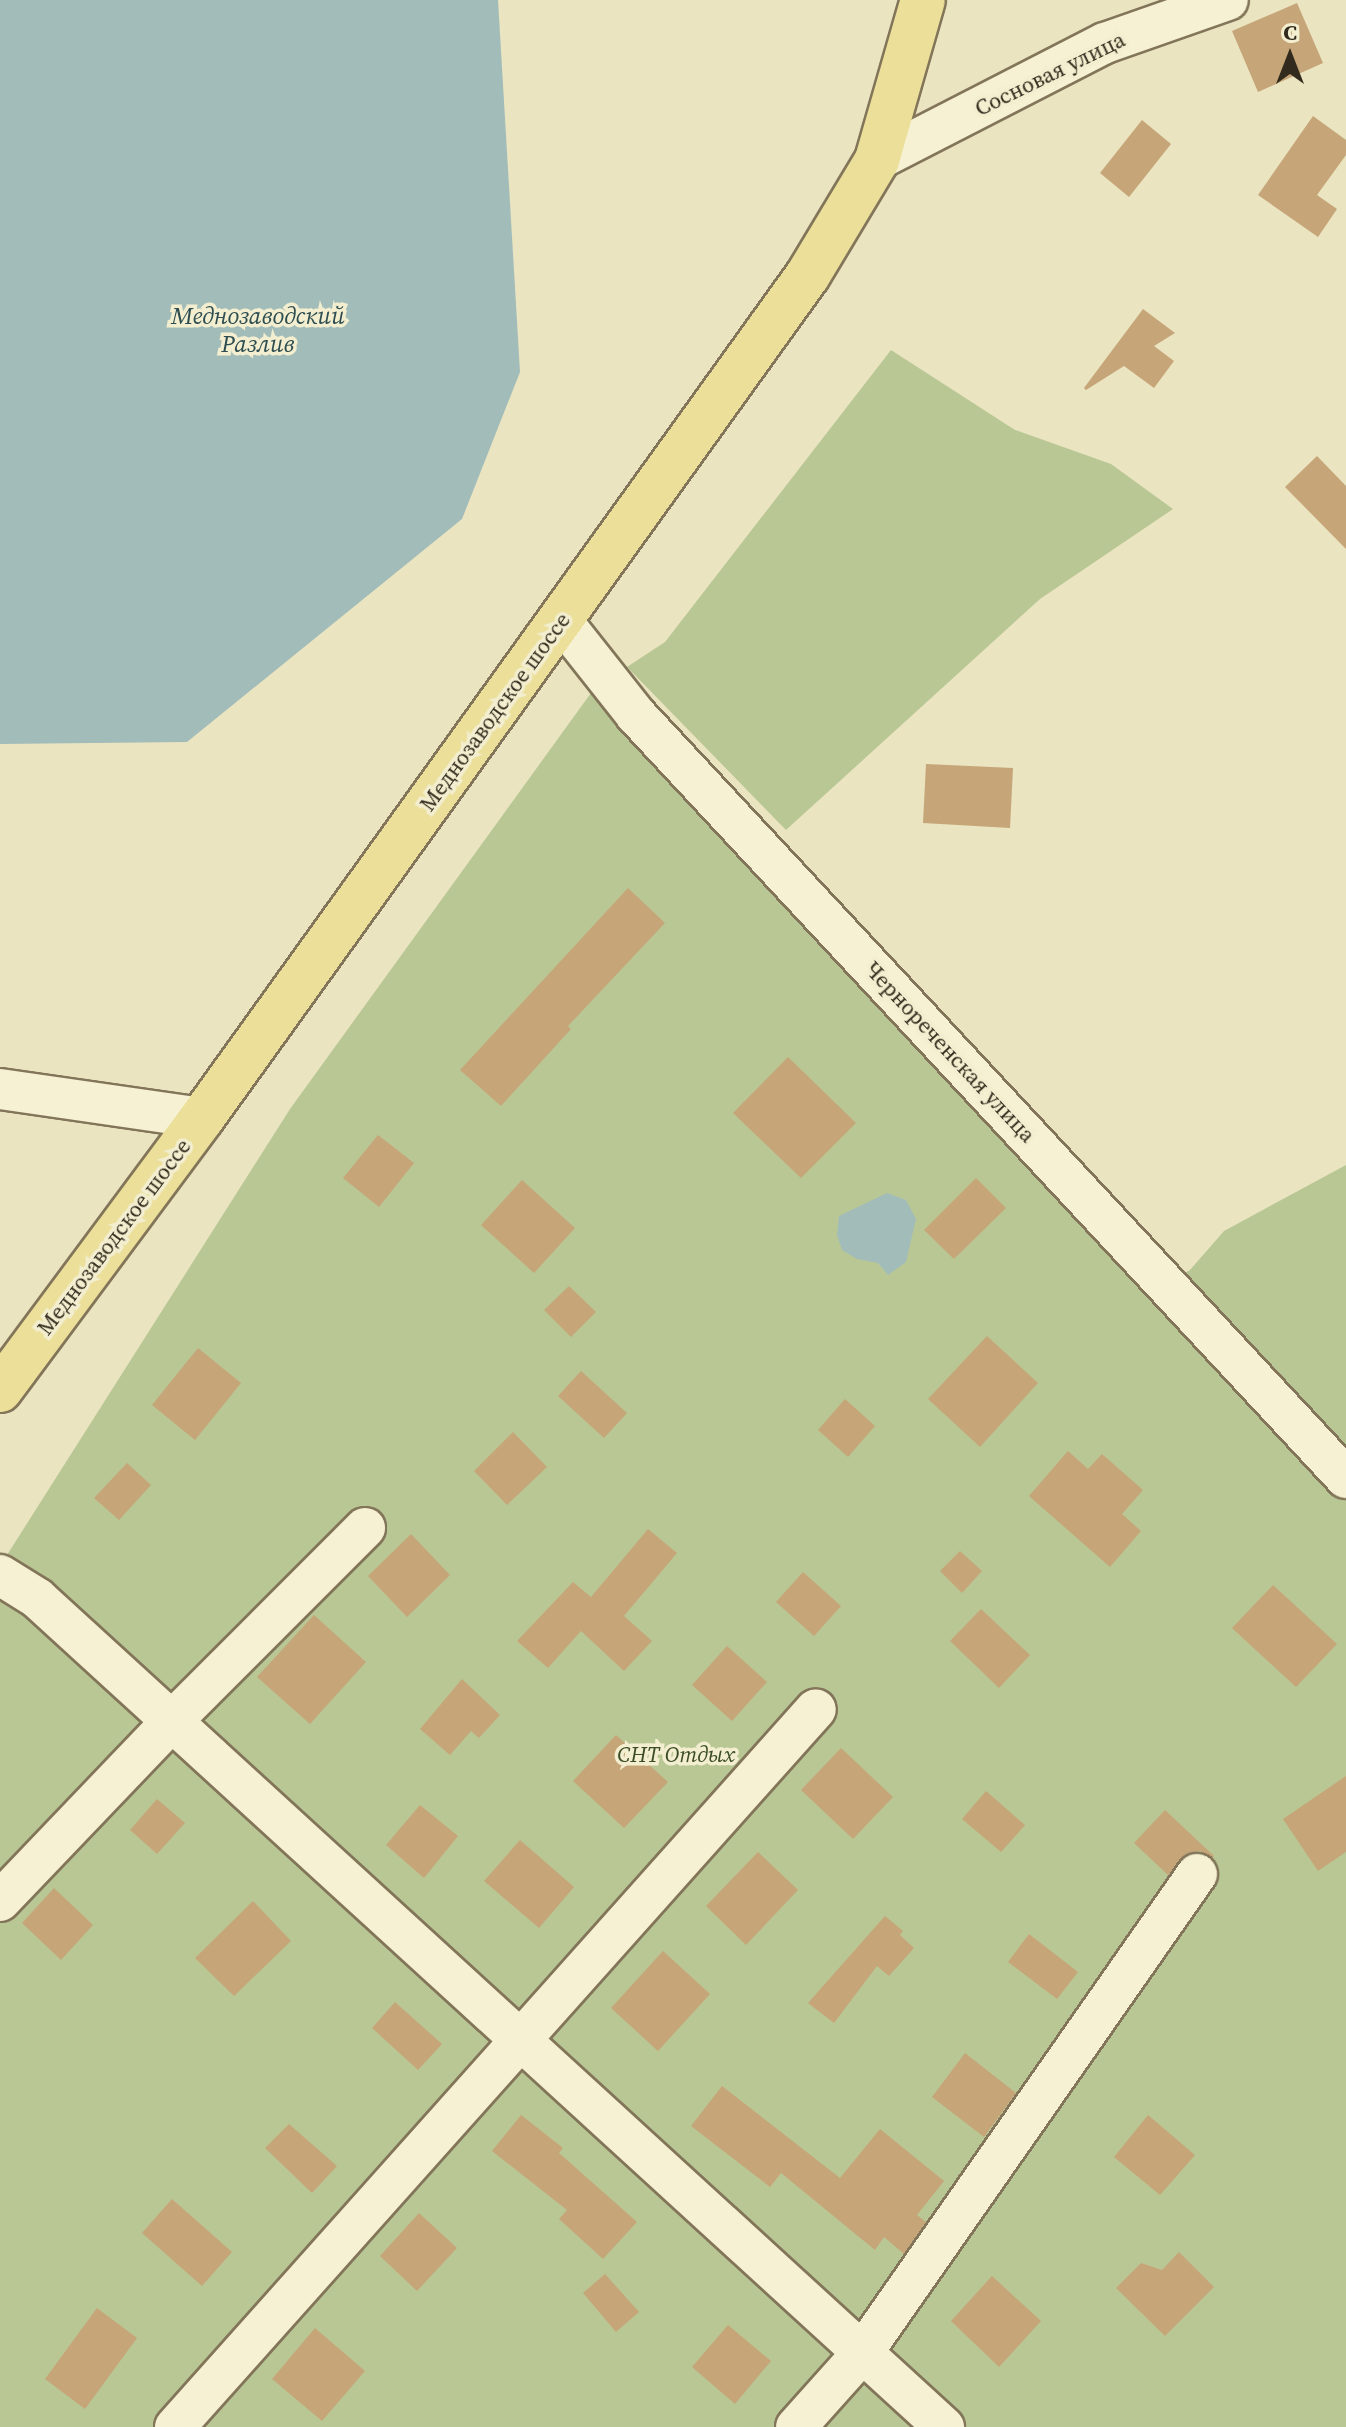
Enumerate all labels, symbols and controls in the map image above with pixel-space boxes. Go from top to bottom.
north arrow [1250,16,1330,96]
text: С [1283,17,1297,47]
street label: Сосновая улица [971,26,1129,122]
water label: Меднозаводский Разлив [171,302,345,358]
street label: Меднозаводское шоссе [414,608,576,816]
street label: Чернореченская улица [859,956,1041,1148]
street label: Меднозаводское шоссе [32,1134,196,1340]
park label: СНТ Отдых [617,1742,735,1768]

